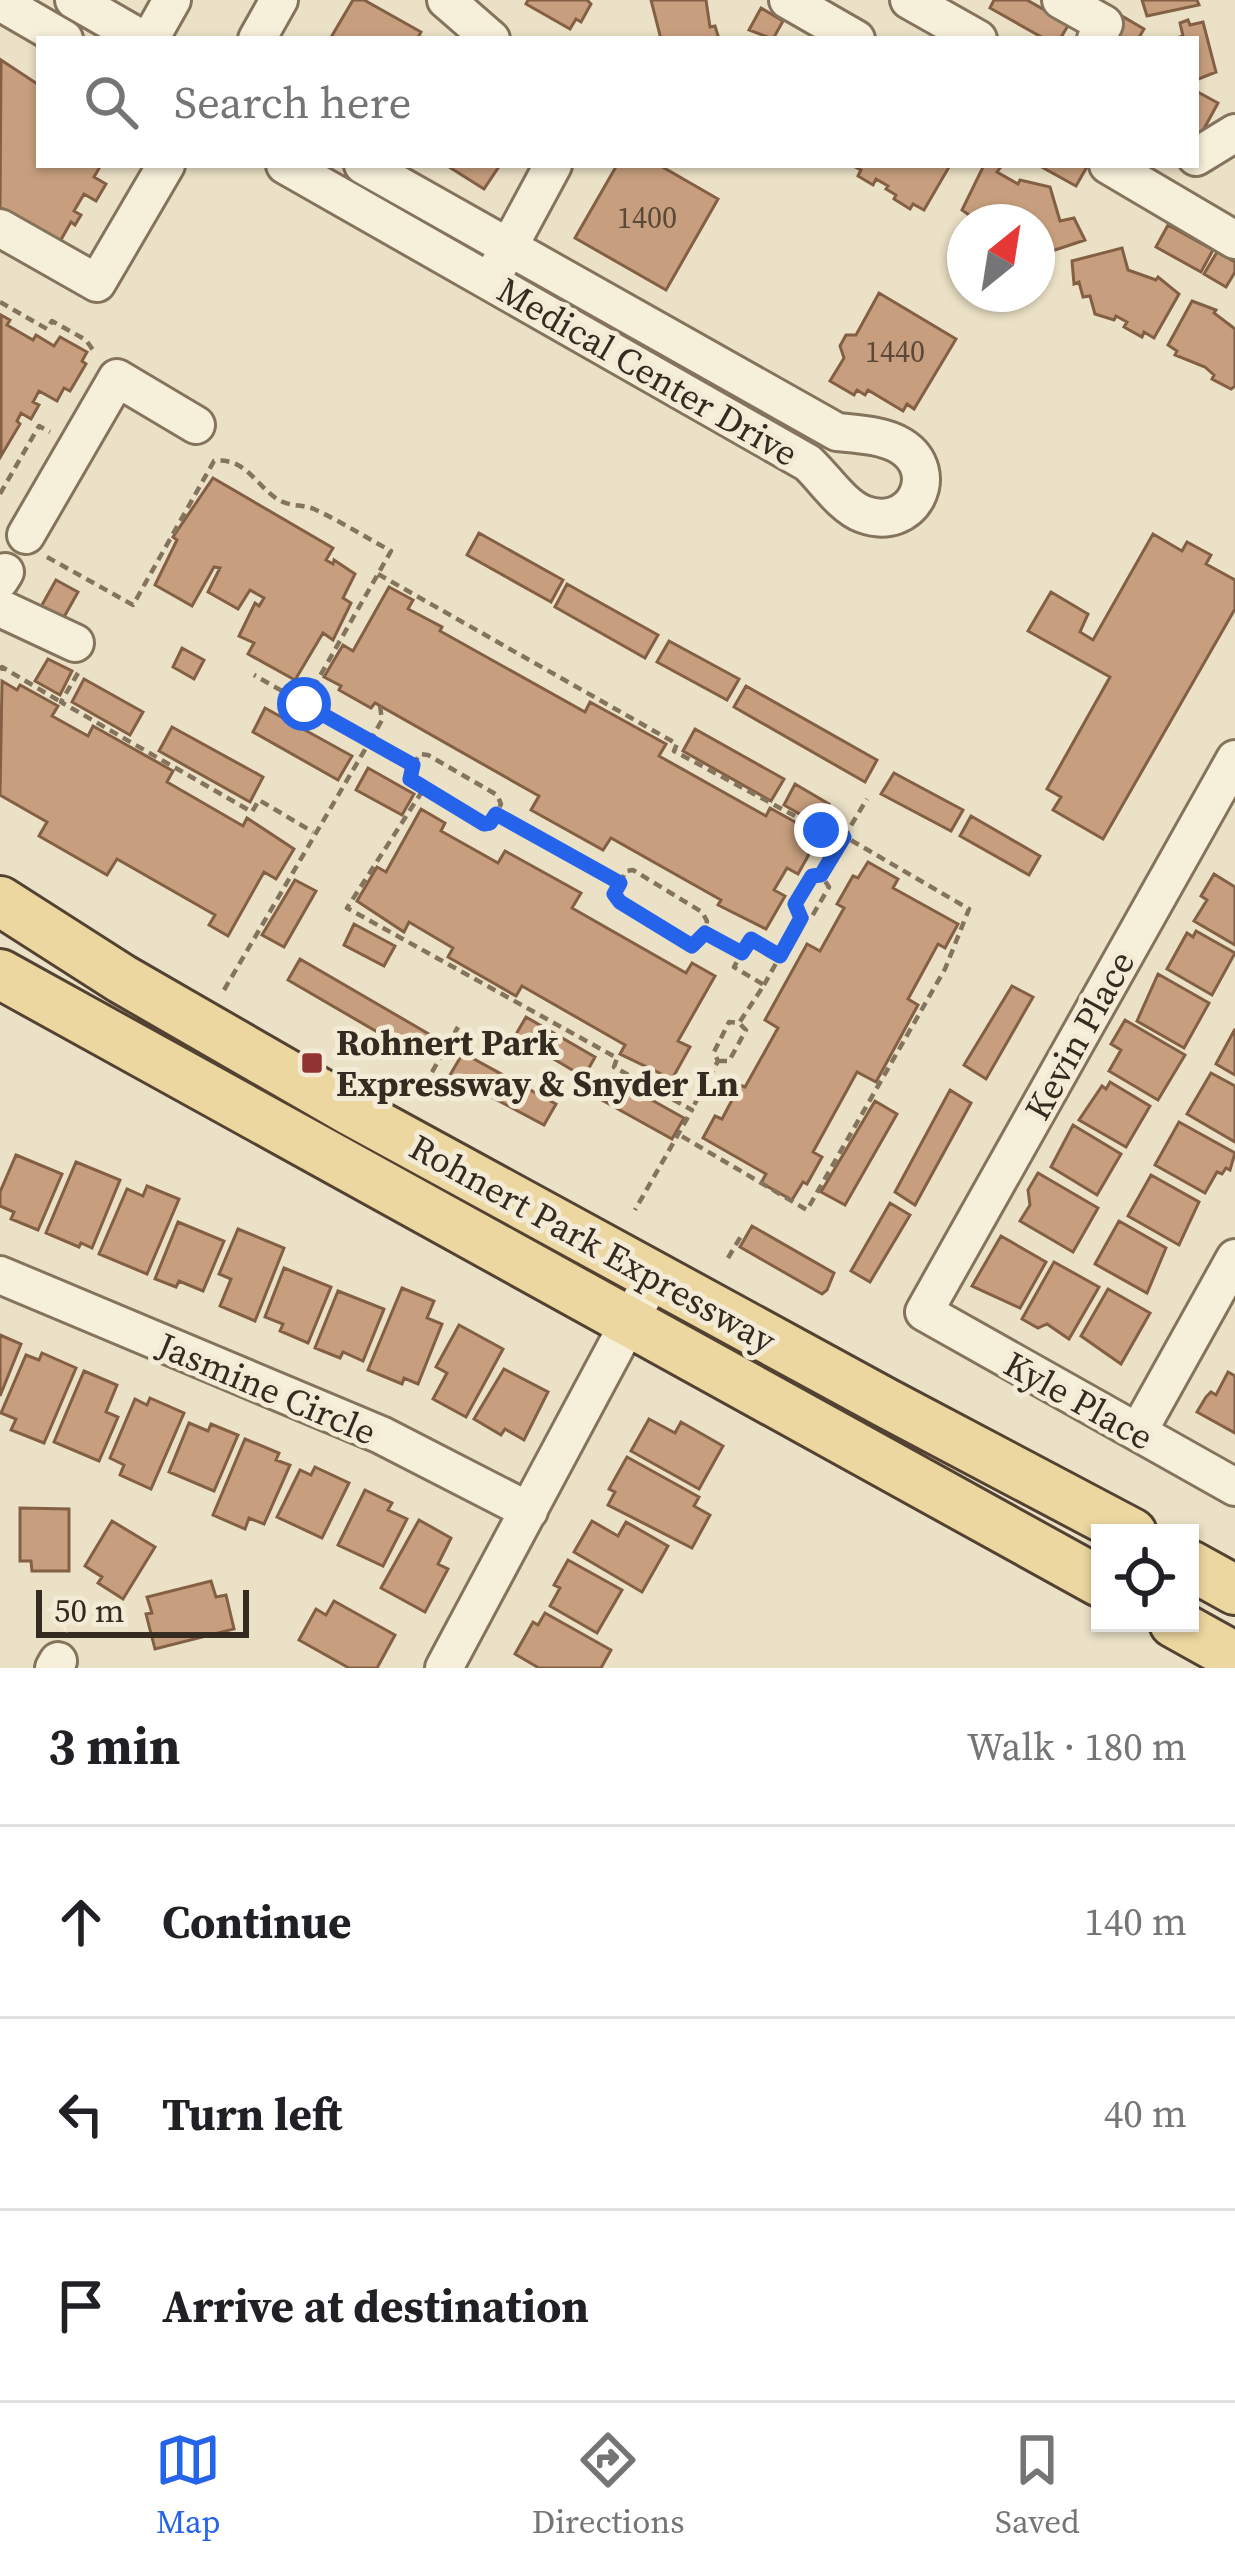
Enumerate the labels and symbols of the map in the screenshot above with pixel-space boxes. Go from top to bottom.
house number: 1400 [617,197,677,238]
north arrow [947,204,1055,312]
street label: Medical Center Drive [489,265,807,478]
house number: 1440 [865,331,925,372]
route start [277,677,331,731]
route end [794,803,848,857]
street label: Kevin Place [1013,942,1146,1129]
place label: Rohnert Park Expressway & Snyder Ln [336,1018,739,1108]
marker: Rohnert Park Expressway & Snyder Ln [299,1050,325,1076]
street label: Rohnert Park Expressway [401,1122,785,1365]
street label: Jasmine Circle [149,1320,384,1456]
street label: Kyle Place [995,1339,1162,1461]
scale bar [36,1584,249,1637]

